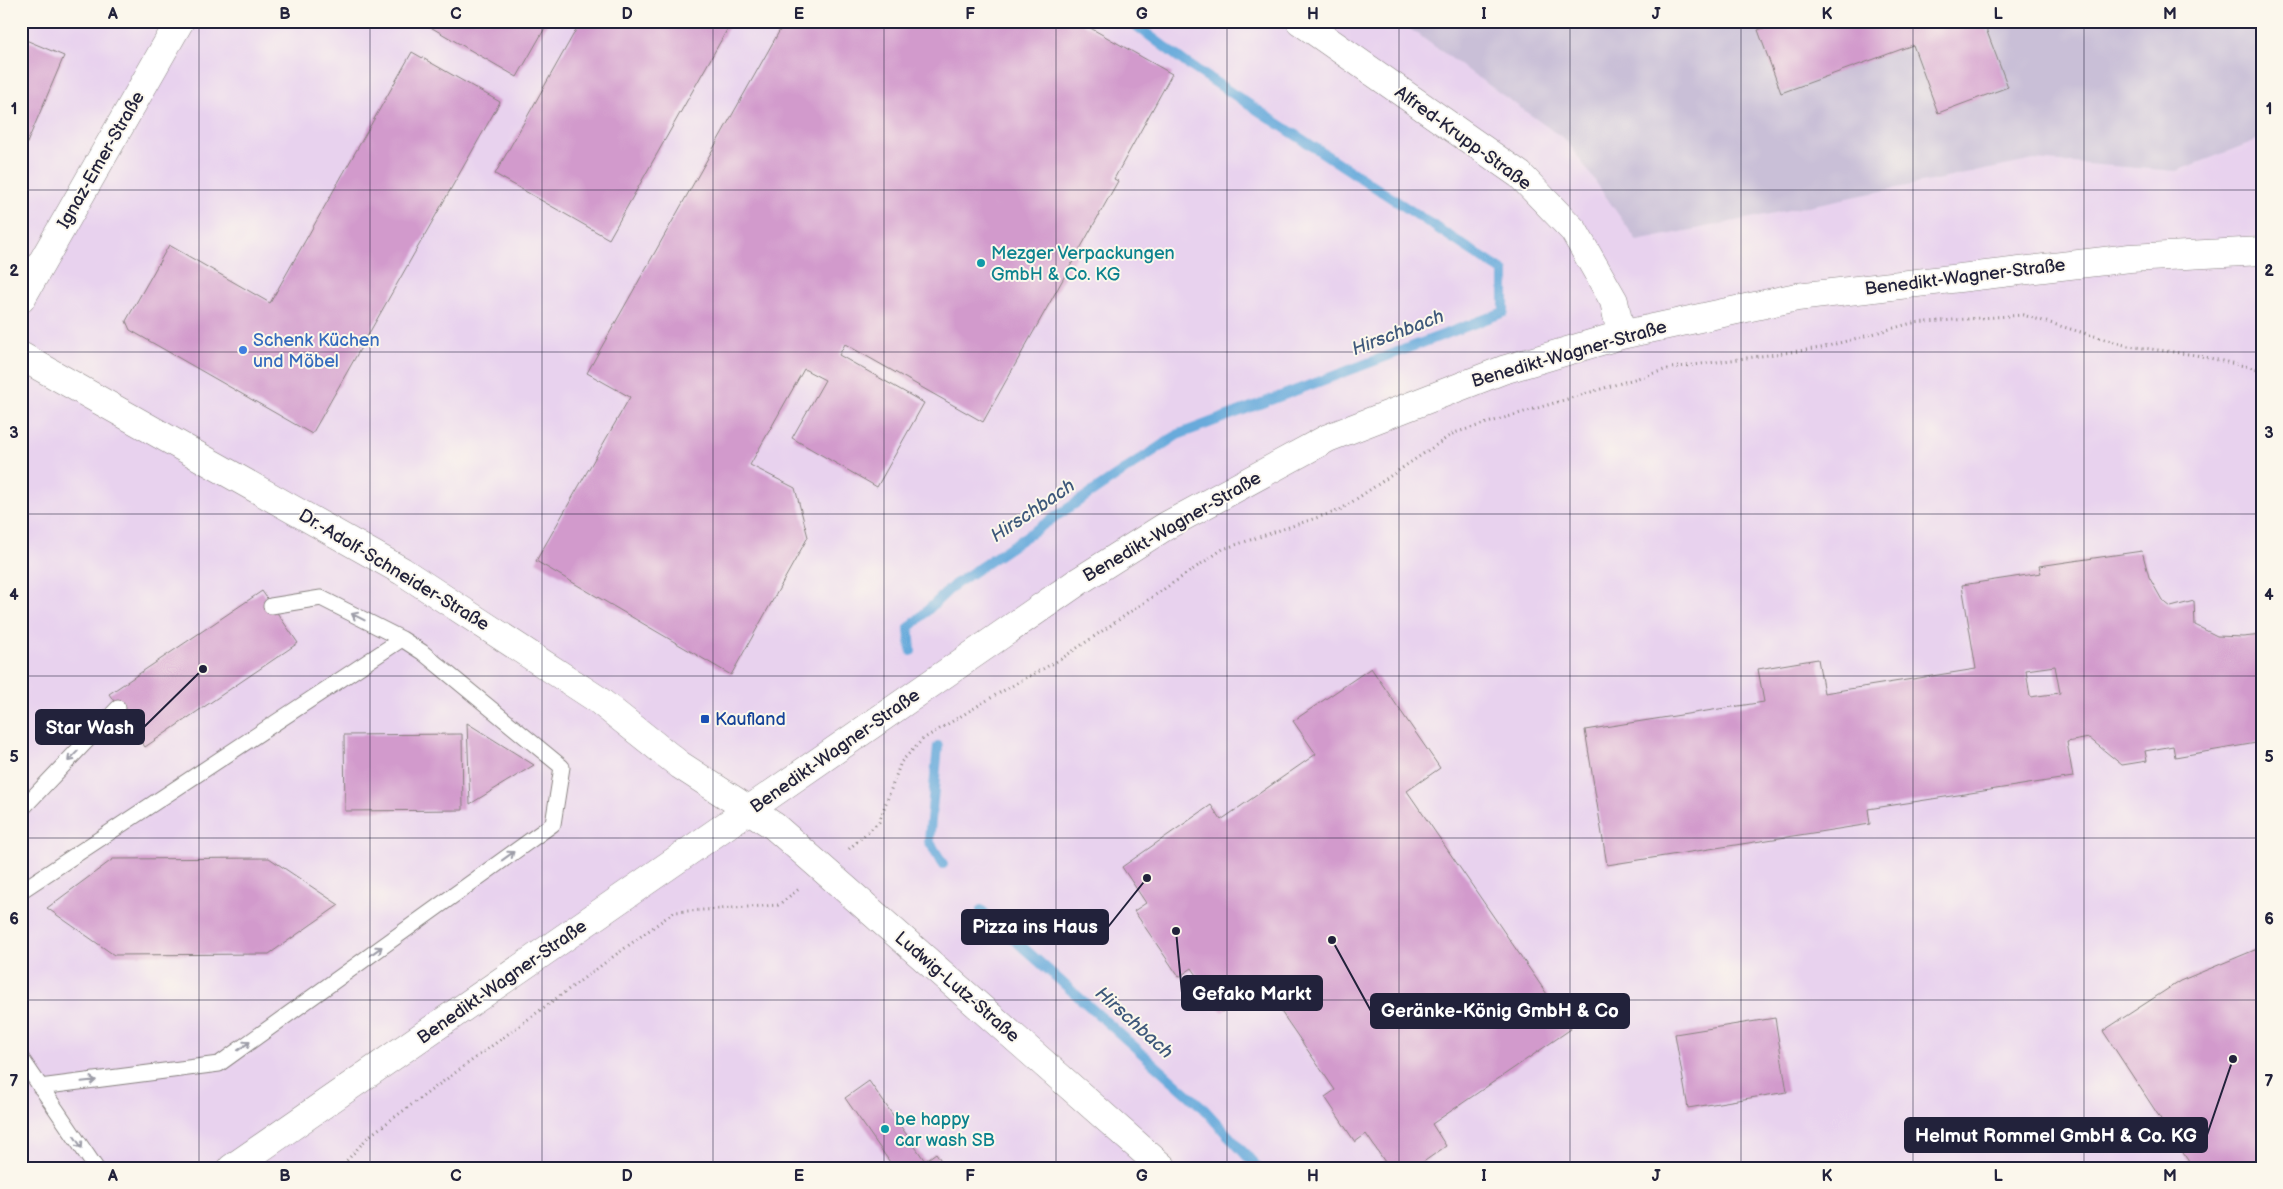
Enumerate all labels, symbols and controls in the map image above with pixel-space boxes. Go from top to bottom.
text: A [107,5,118,24]
text: B [279,5,291,24]
text: C [450,5,462,24]
text: D [621,5,633,24]
text: E [794,5,804,24]
text: F [965,5,975,24]
text: G [1136,5,1148,24]
text: H [1307,5,1319,24]
text: I [1481,5,1487,24]
text: J [1652,5,1661,24]
text: K [1822,5,1833,24]
text: L [1993,5,2003,24]
text: M [2163,5,2177,24]
street label: Alfred-Krupp-Straße [1391,81,1536,195]
street label: Ignaz-Emer-Straße [53,87,149,232]
text: 1 [11,100,17,119]
text: 1 [2266,100,2272,119]
place label: Mezger Verpackungen GmbH & Co. KG [991,243,1175,285]
street label: Benedikt-Wagner-Straße [1863,254,2067,300]
marker: Mezger Verpackungen GmbH & Co. KG [975,257,987,269]
text: 2 [9,262,19,281]
text: 2 [2264,262,2274,281]
water label: Hirschbach [1349,305,1447,361]
street label: Benedikt-Wagner-Straße [1469,316,1669,392]
place label: Schenk Küchen und Möbel [253,330,380,372]
marker: Schenk Küchen und Möbel [237,344,249,356]
text: 3 [9,424,19,443]
text: 3 [2264,424,2274,443]
street label: Benedikt-Wagner-Straße [1079,467,1265,587]
water label: Hirschbach [986,474,1080,548]
street label: Dr.-Adolf-Schneider-Straße [295,505,493,635]
text: 4 [9,586,19,605]
text: 4 [2264,586,2274,605]
one-way arrow [351,612,366,622]
street label: Benedikt-Wagner-Straße [746,684,924,818]
place label: Kaufland [715,709,786,730]
callout: Star Wash [36,710,144,744]
marker: Kaufland [699,713,711,725]
text: Star Wash [46,717,134,740]
text: 5 [9,748,19,767]
text: 5 [2264,748,2274,767]
one-way arrow [67,749,79,762]
one-way arrow [501,851,515,861]
text: 6 [9,910,19,929]
callout: Pizza ins Haus [962,910,1108,944]
text: 6 [2264,910,2274,929]
street label: Benedikt-Wagner-Straße [413,915,591,1049]
text: Pizza ins Haus [972,916,1098,939]
street label: Ludwig-Lutz-Straße [891,927,1024,1047]
one-way arrow [369,946,383,956]
callout: Gefako Markt [1182,976,1322,1010]
water label: Hirschbach [1090,982,1178,1064]
text: Gefako Markt [1192,983,1312,1006]
callout: Geränke-König GmbH & Co [1371,994,1629,1028]
text: Geränke-König GmbH & Co [1381,1000,1619,1023]
one-way arrow [237,1041,251,1051]
text: 7 [10,1072,19,1091]
text: 7 [2265,1072,2274,1091]
one-way arrow [81,1076,97,1086]
place label: be happy car wash SB [895,1109,995,1151]
callout: Helmut Rommel GmbH & Co. KG [1905,1118,2207,1152]
marker: be happy car wash SB [879,1123,891,1135]
text: Helmut Rommel GmbH & Co. KG [1915,1125,2197,1148]
one-way arrow [73,1135,83,1149]
text: A [107,1167,118,1186]
text: B [279,1167,291,1186]
text: C [450,1167,462,1186]
text: D [621,1167,633,1186]
text: E [794,1167,804,1186]
text: F [965,1167,975,1186]
text: G [1136,1167,1148,1186]
text: H [1307,1167,1319,1186]
text: I [1481,1167,1487,1186]
text: J [1652,1167,1661,1186]
text: K [1822,1167,1833,1186]
text: L [1993,1167,2003,1186]
text: M [2163,1167,2177,1186]

